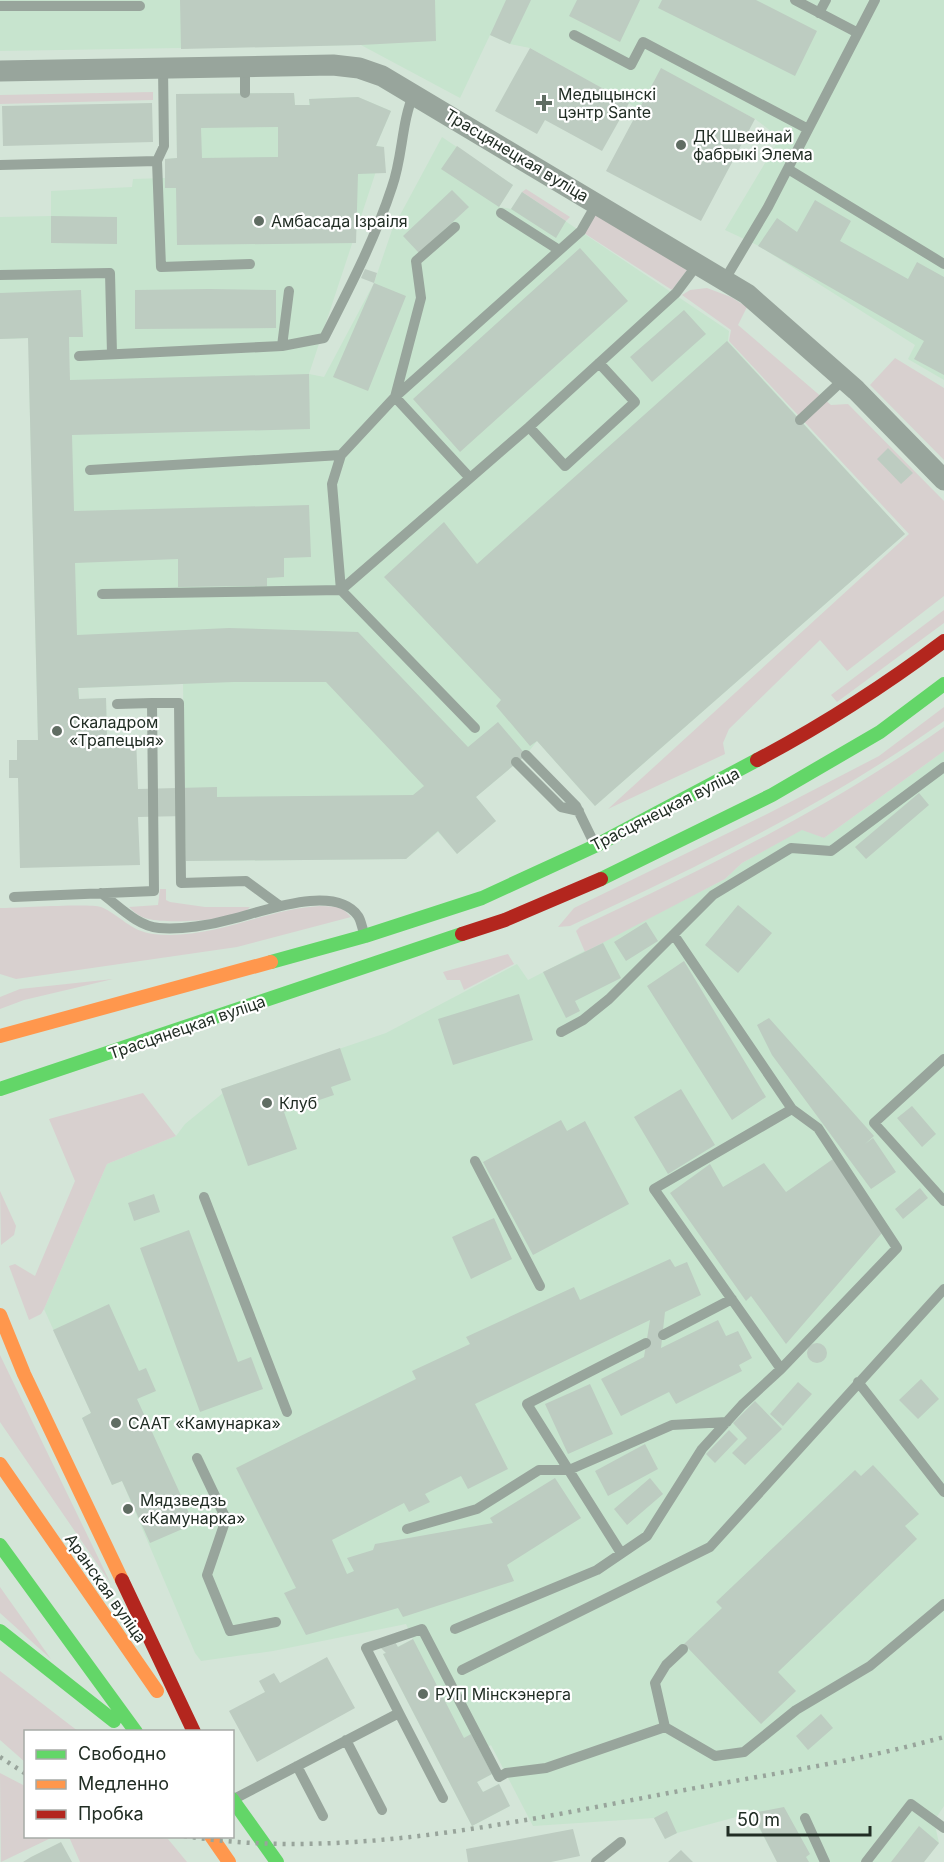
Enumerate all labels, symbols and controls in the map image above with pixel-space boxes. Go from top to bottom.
place label: Медыцынскі цэнтр Sante [558,84,656,122]
marker: Медыцынскі цэнтр Sante [535,94,553,112]
street label: Трасцянецкая вуліца [441,104,593,206]
place label: ДК Швейнай фабрыкі Элема [693,126,813,164]
marker: ДК Швейнай фабрыкі Элема [674,138,688,152]
place label: Амбасада Ізраіля [271,211,408,231]
marker: Амбасада Ізраіля [252,214,266,228]
place label: Скаладром «Трапецыя» [69,712,164,750]
marker: Скаладром «Трапецыя» [50,724,64,738]
street label: Трасцянецкая вуліца [587,763,743,855]
street label: Трасцянецкая вуліца [106,991,268,1063]
place label: Клуб [279,1093,317,1113]
marker: Клуб [260,1096,274,1110]
place label: СААТ «Камунарка» [128,1413,281,1433]
marker: СААТ «Камунарка» [109,1416,123,1430]
place label: Мядзведзь «Камунарка» [140,1490,246,1528]
marker: Мядзведзь «Камунарка» [121,1502,135,1516]
street label: Аранская вуліца [61,1530,151,1646]
place label: РУП Мінскэнерга [435,1684,571,1704]
marker: РУП Мінскэнерга [416,1687,430,1701]
legend [24,1730,234,1838]
text: Свободно [78,1743,166,1764]
text: Медленно [78,1773,169,1794]
scale bar [728,1799,870,1837]
text: Пробка [78,1803,144,1824]
text: 50 m [737,1809,780,1830]

